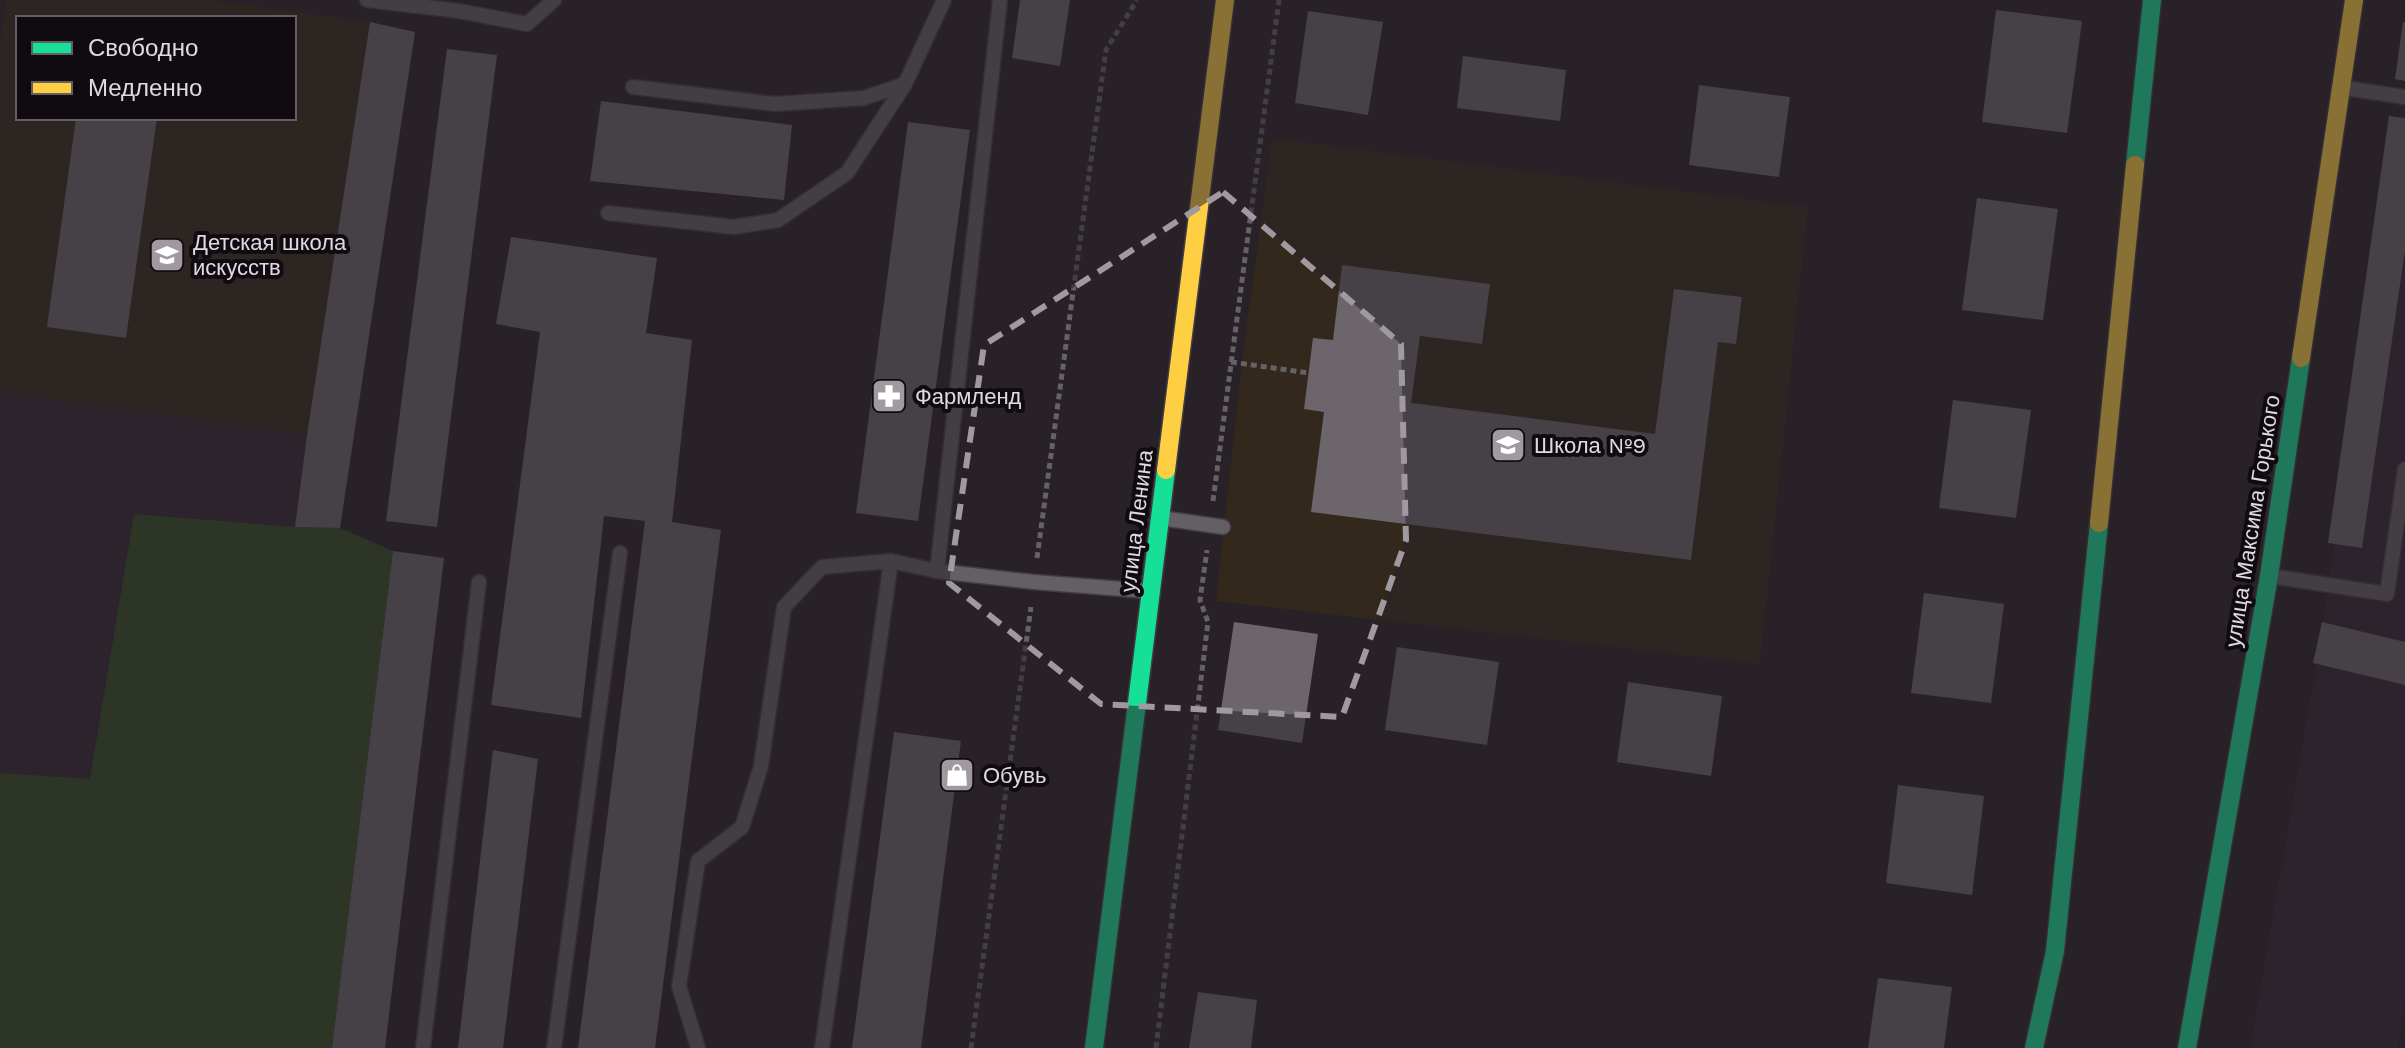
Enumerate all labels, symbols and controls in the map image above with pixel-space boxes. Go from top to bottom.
legend [16,16,296,120]
text: Свободно [88,34,198,62]
text: Медленно [88,74,202,102]
place label: Детская школа искусств [193,230,347,280]
school or university icon: Детская школа искусств [148,236,186,274]
pharmacy icon: Фармленд [870,377,908,415]
place label: Фармленд [915,384,1022,409]
street label: улица Максима Горького [2220,393,2285,649]
school or university icon: Школа №9 [1489,426,1527,464]
place label: Школа №9 [1534,433,1646,458]
street label: улица Ленина [1115,448,1158,594]
shop icon: Обувь [938,756,976,794]
place label: Обувь [983,763,1046,788]

